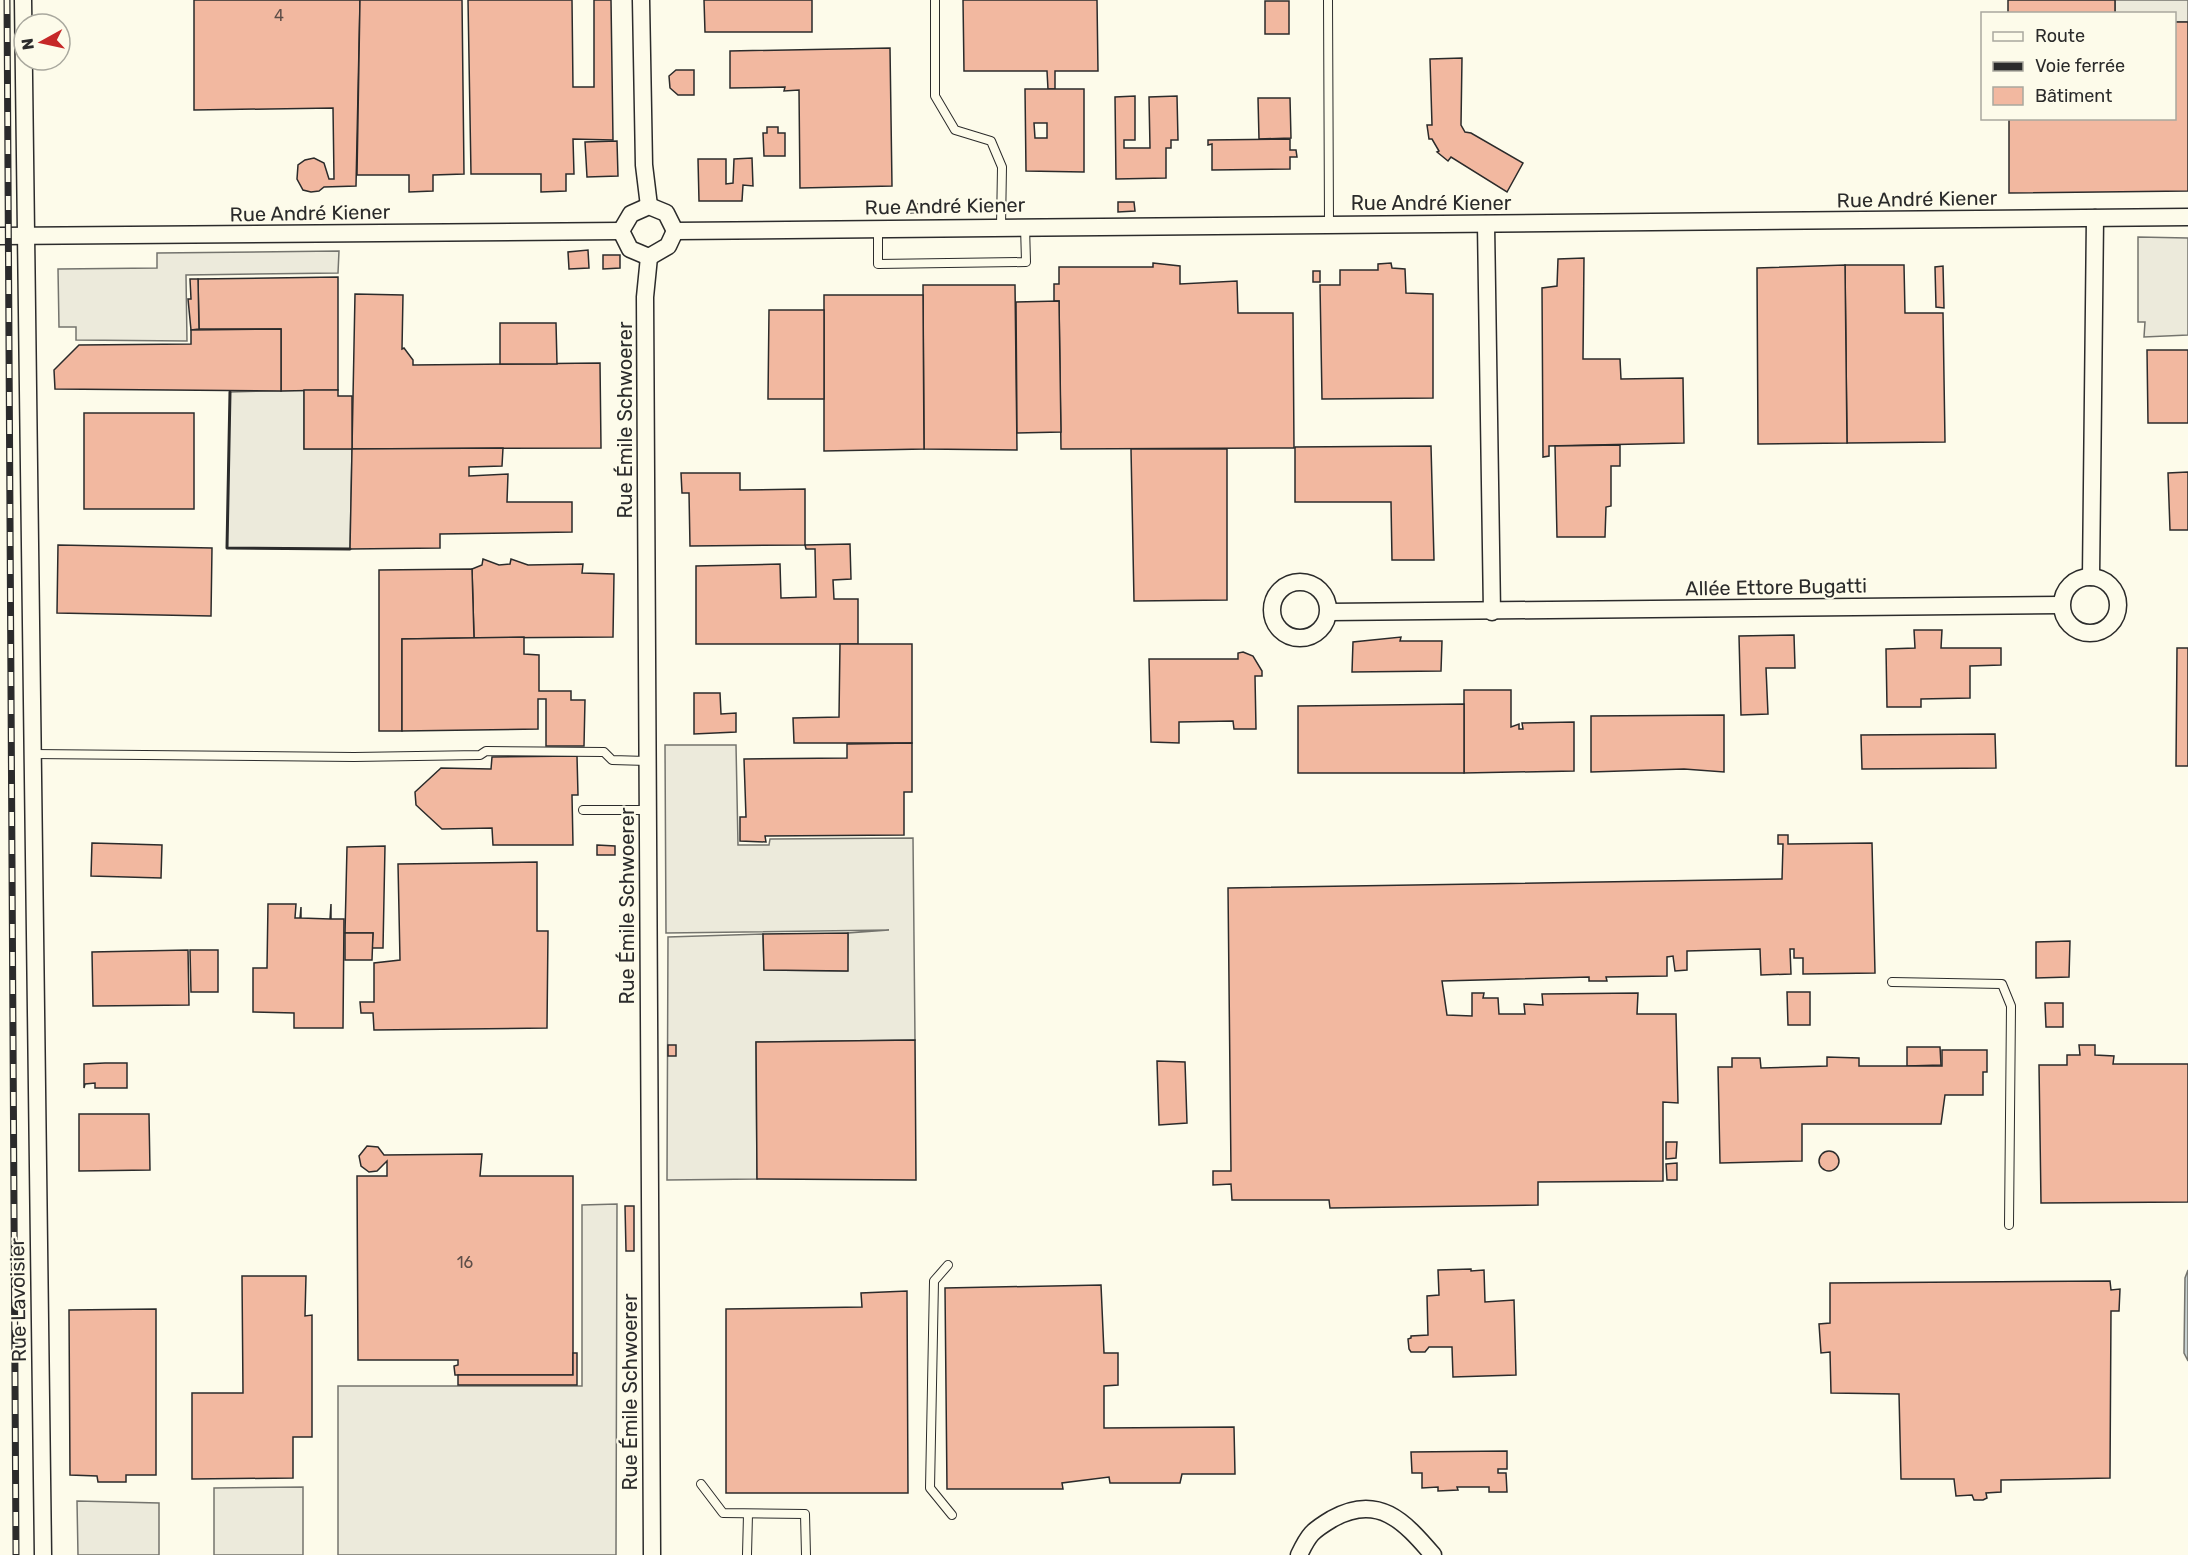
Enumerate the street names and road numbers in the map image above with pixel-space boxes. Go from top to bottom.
street label: Rue André Kiener [1836,186,1998,212]
street label: Rue André Kiener [1351,191,1512,215]
street label: Rue André Kiener [864,193,1026,219]
street label: Rue André Kiener [229,200,391,226]
street label: Rue Émile Schwoerer [613,321,637,519]
street label: Allée Ettore Bugatti [1685,573,1867,601]
street label: Rue Émile Schwoerer [615,807,639,1005]
street label: Rue Lavoisier [5,1237,31,1362]
street label: Rue Émile Schwoerer [618,1293,642,1491]

